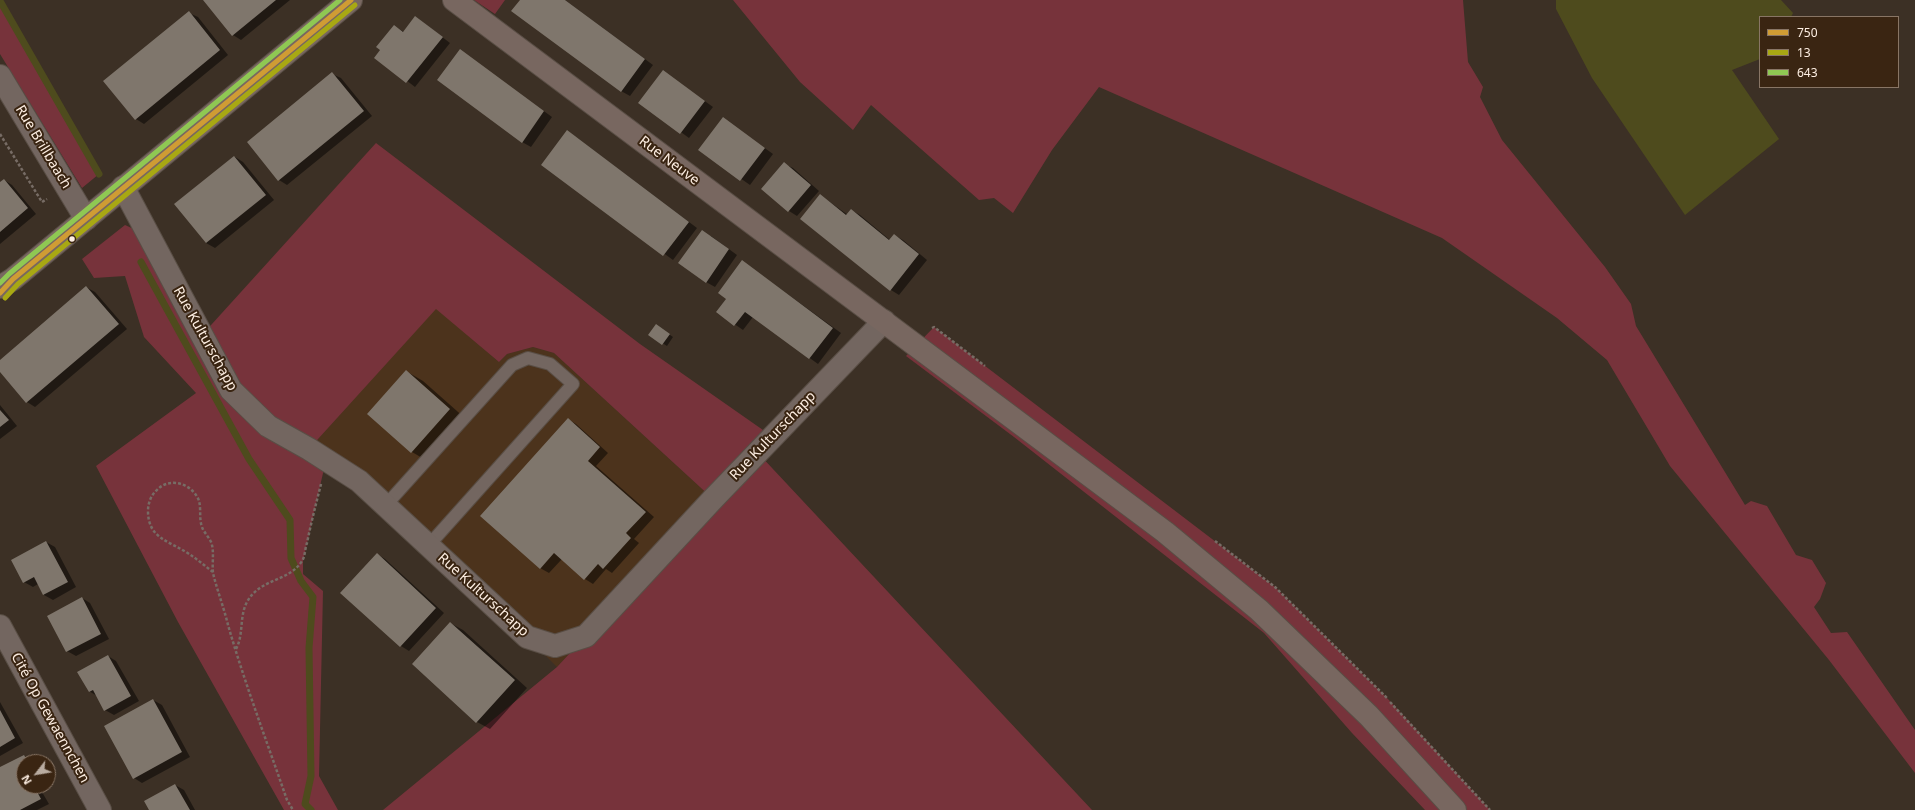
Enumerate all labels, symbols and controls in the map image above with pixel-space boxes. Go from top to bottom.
legend [1759,16,1899,88]
text: 750 [1797,24,1818,41]
text: 13 [1797,44,1811,61]
text: 643 [1797,64,1818,81]
street label: Rue Brillbaach [12,102,74,192]
street label: Rue Neuve [636,133,702,189]
unlabelled marker [67,234,77,244]
street label: Rue Kulturschapp [169,284,241,394]
street label: Rue Kulturschapp [727,388,819,484]
street label: Rue Kulturschapp [434,550,532,640]
street label: Cité Op Gewaennchen [7,650,93,786]
north arrow [16,754,56,794]
text: N [17,772,35,788]

